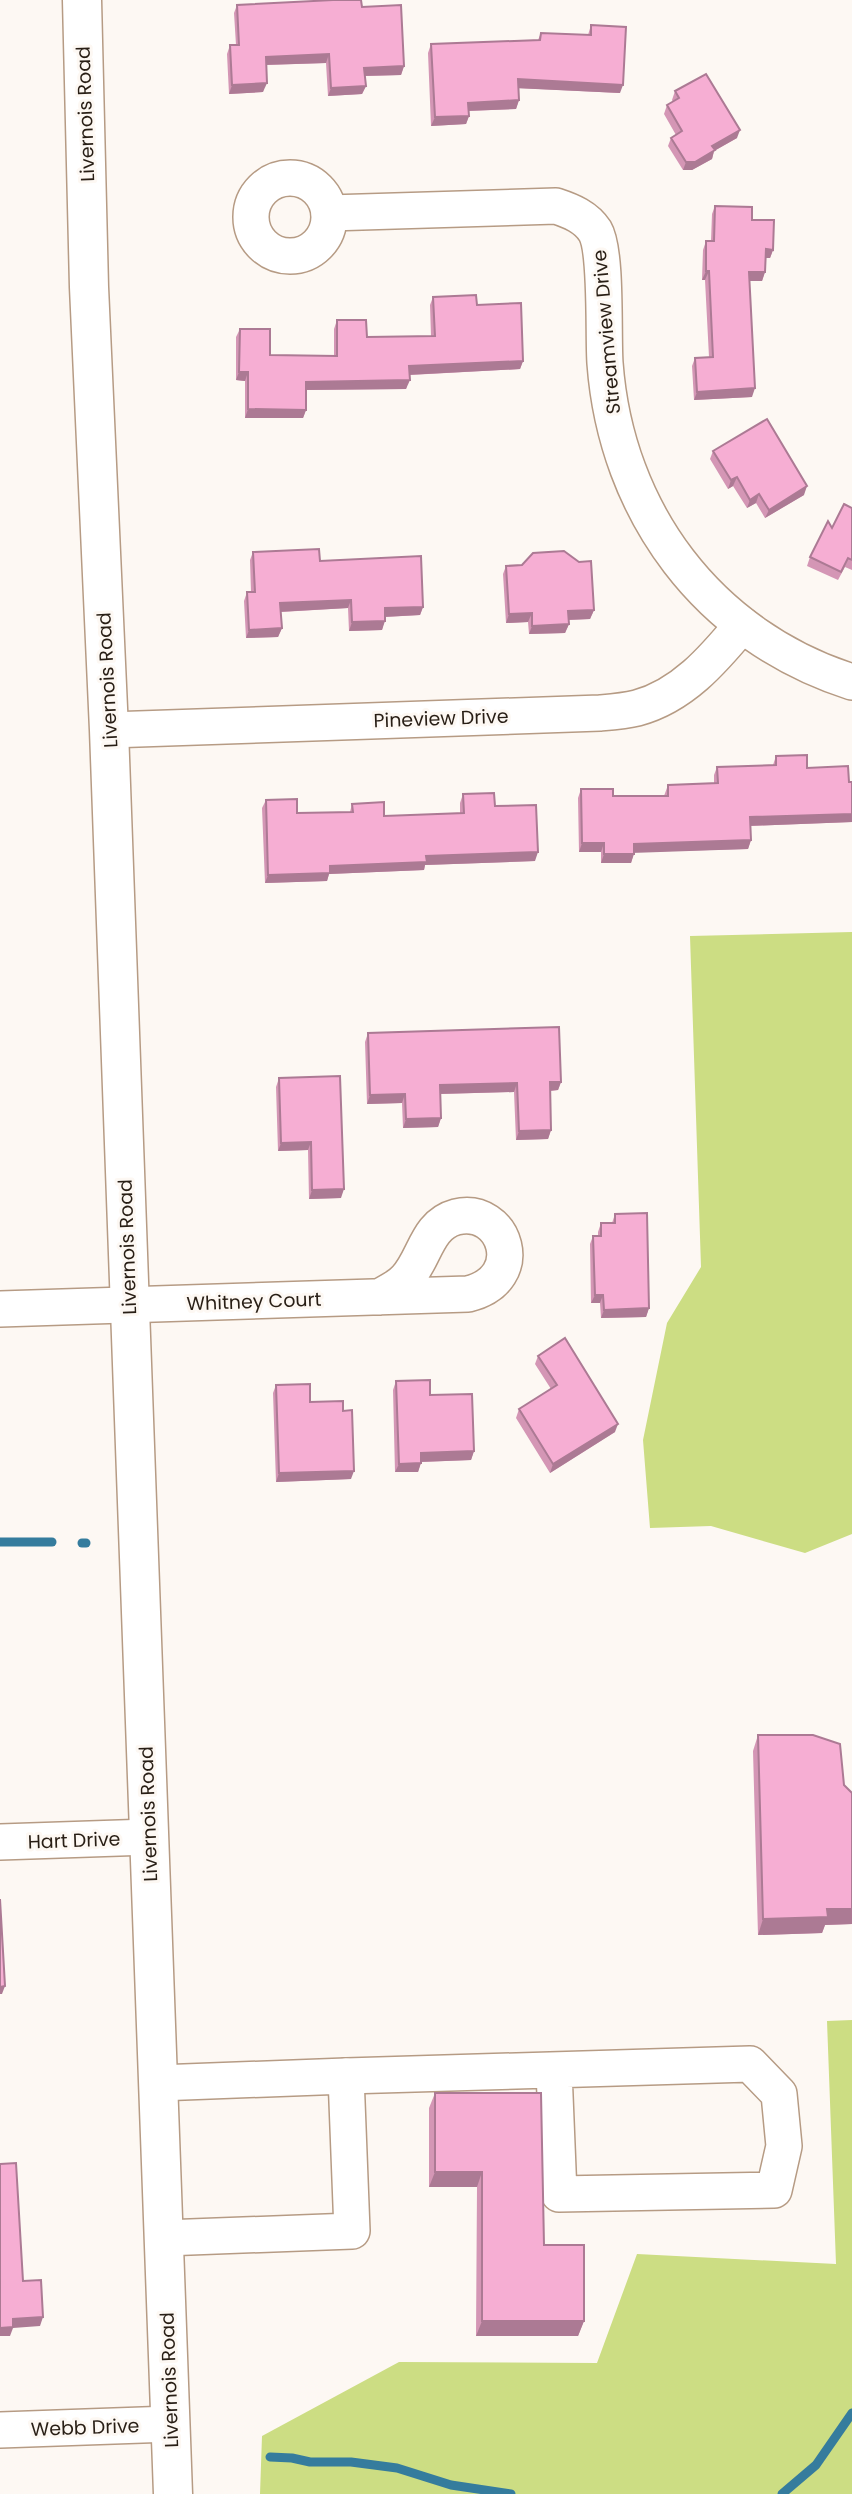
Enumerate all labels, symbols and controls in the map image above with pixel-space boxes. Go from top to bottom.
street label: Livernois Road [70,46,101,182]
street label: Streamview Drive [586,249,627,415]
street label: Livernois Road [90,611,125,748]
street label: Pineview Drive [373,703,509,734]
street label: Livernois Road [112,1179,143,1315]
street label: Whitney Court [186,1286,322,1317]
street label: Livernois Road [133,1746,164,1882]
street label: Hart Drive [27,1825,121,1856]
street label: Livernois Road [154,2312,185,2448]
street label: Webb Drive [30,2412,140,2443]

